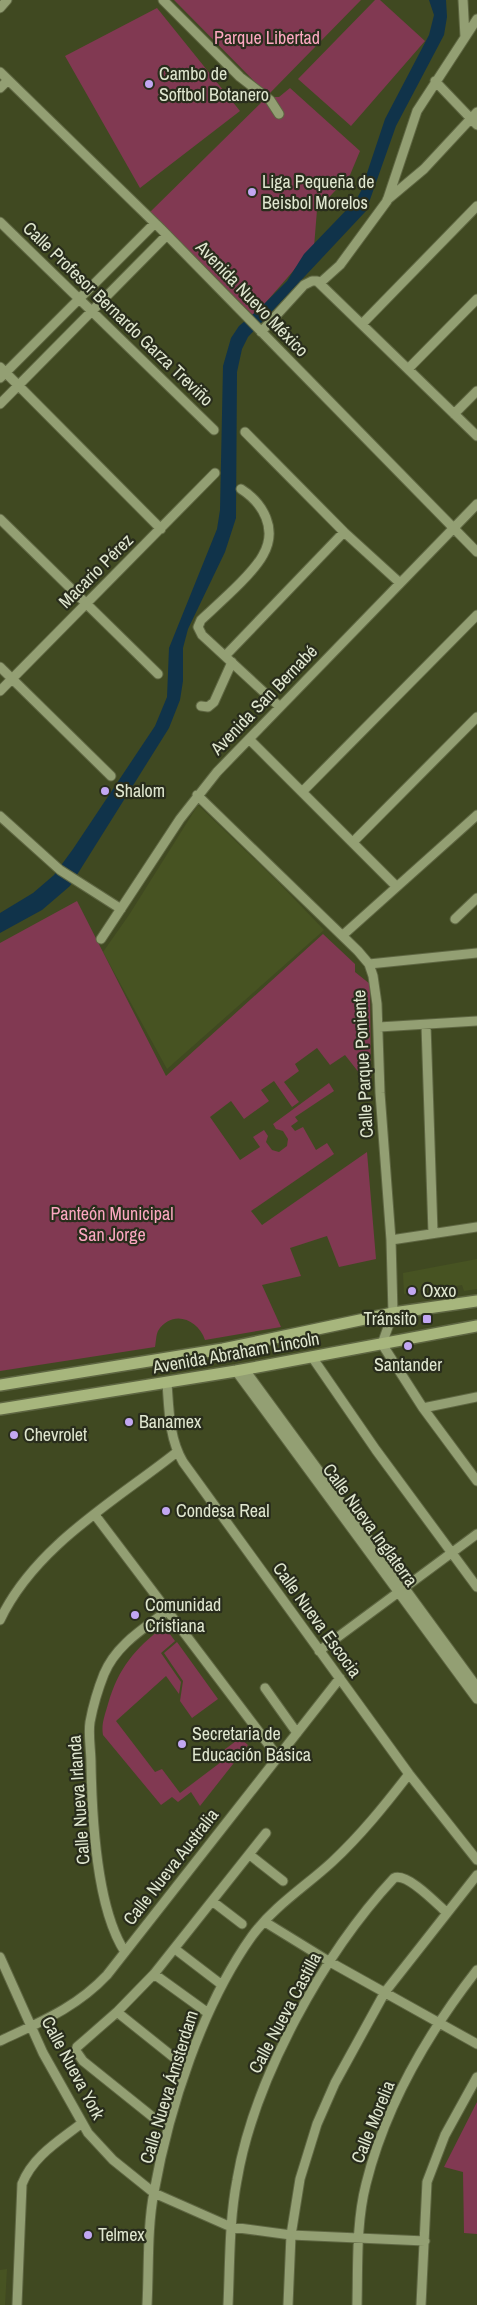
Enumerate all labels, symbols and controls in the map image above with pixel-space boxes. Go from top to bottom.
park label: Parque Libertad [214,25,320,50]
place label: Cambo de Softbol Botanero [159,61,269,107]
marker: Cambo de Softbol Botanero [143,78,155,90]
place label: Liga Pequeña de Beisbol Morelos [262,169,374,215]
marker: Liga Pequeña de Beisbol Morelos [246,186,258,198]
street label: Calle Profesor Bernardo Garza Treviño [18,216,219,412]
street label: Avenida Nuevo México [190,234,314,362]
street label: Macario Pérez [53,528,138,613]
street label: Avenida San Bernabé [204,639,323,761]
place label: Shalom [115,778,165,803]
marker: Shalom [99,785,111,797]
street label: Calle Parque Poniente [346,989,379,1139]
park label: Panteón Municipal San Jorge [50,1201,174,1247]
place label: Oxxo [422,1278,456,1303]
marker: Oxxo [406,1285,418,1297]
place label: Tránsito [363,1306,417,1331]
marker: Tránsito [421,1313,433,1325]
street label: Avenida Abraham Lincoln [150,1326,321,1380]
marker: Santander [402,1340,414,1352]
place label: Santander [374,1352,442,1377]
place label: Banamex [139,1409,202,1434]
marker: Banamex [123,1416,135,1428]
place label: Chevrolet [24,1422,87,1447]
marker: Chevrolet [8,1429,20,1441]
street label: Calle Nueva Inglaterra [317,1458,424,1591]
place label: Condesa Real [176,1498,270,1523]
marker: Condesa Real [160,1505,172,1517]
street label: Calle Nueva Escocia [267,1557,368,1682]
place label: Comunidad Cristiana [145,1592,221,1638]
marker: Comunidad Cristiana [129,1609,141,1621]
place label: Secretaria de Educación Básica [192,1721,311,1767]
street label: Calle Nueva Irlanda [62,1735,95,1866]
marker: Secretaria de Educación Básica [176,1738,188,1750]
street label: Calle Nueva Australia [117,1803,224,1930]
street label: Calle Nueva Castilla [242,1948,327,2078]
street label: Calle Nueva Ámsterdam [133,2007,204,2167]
street label: Calle Nueva York [36,2012,111,2124]
street label: Calle Morelia [345,2077,400,2167]
place label: Telmex [98,2222,145,2247]
marker: Telmex [82,2229,94,2241]

